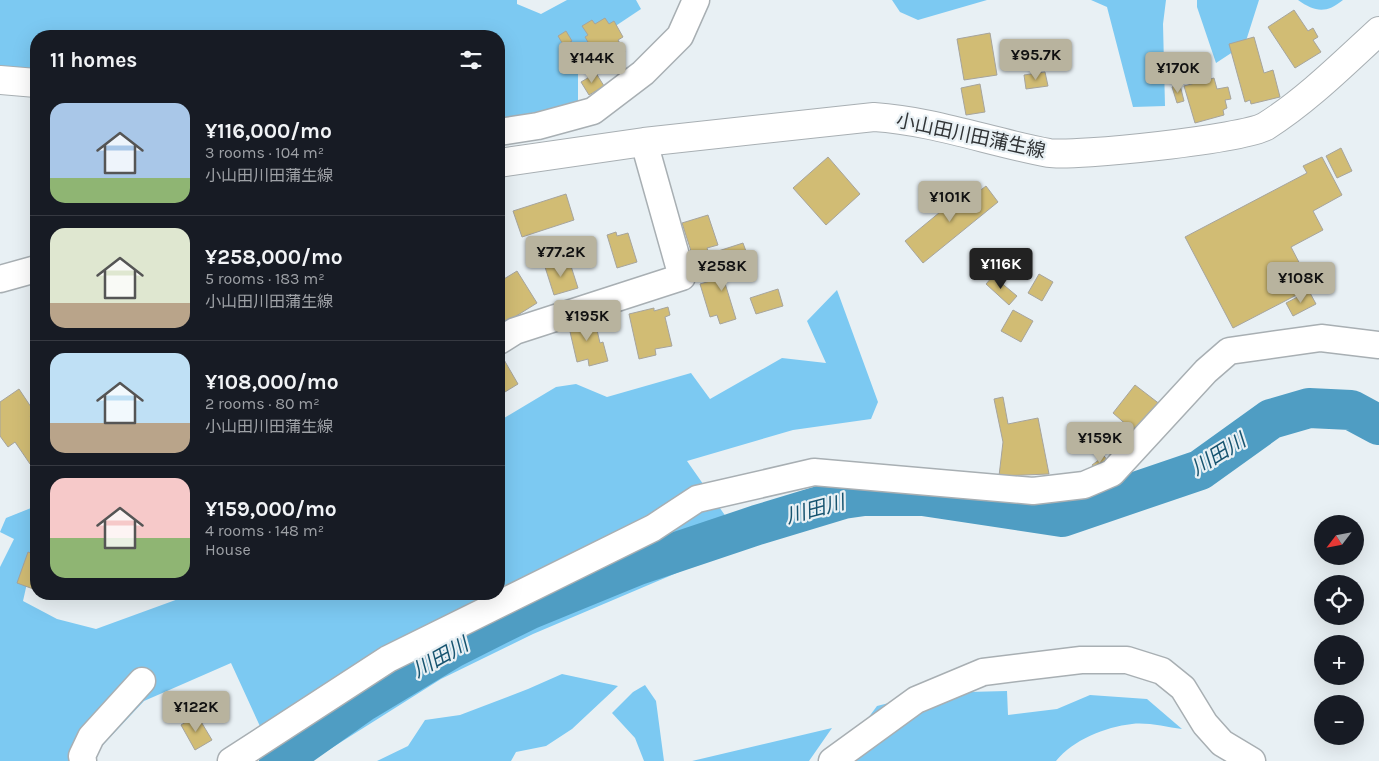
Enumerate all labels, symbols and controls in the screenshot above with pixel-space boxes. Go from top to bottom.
pin: ¥95.7K [995,38,1077,81]
pin: ¥144K [557,42,627,84]
text: ¥95.7K [1011,45,1061,64]
icon: filters [457,46,485,74]
text: 11 homes [50,48,137,72]
text: ¥144K [570,48,614,67]
pin: ¥170K [1143,52,1213,94]
text: ¥170K [1156,58,1200,77]
street label: 小山田川田蒲生線 [894,109,1047,163]
text: ¥116,000/mo [205,119,332,143]
icon: home [90,123,150,183]
text: 3 rooms · 104 m² [205,143,324,162]
text: 小山田川田蒲生線 [205,166,333,185]
pin: ¥101K [915,180,985,223]
text: ¥101K [929,187,971,206]
pin: ¥77.2K [520,236,602,278]
text: ¥77.2K [537,242,585,261]
text: ¥258,000/mo [205,245,343,269]
icon: home [90,248,150,308]
pin: ¥116K [966,248,1036,290]
pin: ¥258K [687,250,757,292]
text: ¥116K [981,254,1021,273]
text: ¥258K [697,256,747,275]
pin: ¥108K [1266,262,1336,304]
text: ¥108K [1278,268,1324,287]
text: 5 rooms · 183 m² [205,269,325,288]
text: 小山田川田蒲生線 [205,292,333,311]
pin: ¥195K [552,300,622,342]
text: ¥195K [565,306,609,325]
text: ¥108,000/mo [205,370,339,394]
icon: home [90,373,150,433]
text: 2 rooms · 80 m² [205,394,320,413]
text: 小山田川田蒲生線 [205,417,333,436]
pin: ¥159K [1065,422,1135,464]
text: ¥159K [1078,428,1122,447]
water label: 川田川 [1187,428,1251,480]
water label: 川田川 [783,490,849,528]
text: ¥159,000/mo [205,497,337,521]
icon: home [90,498,150,558]
north arrow [1314,515,1364,565]
map controls [1314,515,1364,745]
text: 4 rooms · 148 m² [205,521,324,540]
text: House [205,540,251,559]
button: locate [1314,575,1364,625]
water label: 川田川 [408,632,474,682]
button: + [1314,635,1364,685]
pin: ¥122K [161,690,231,733]
button: − [1314,695,1364,745]
text: ¥122K [174,697,218,716]

